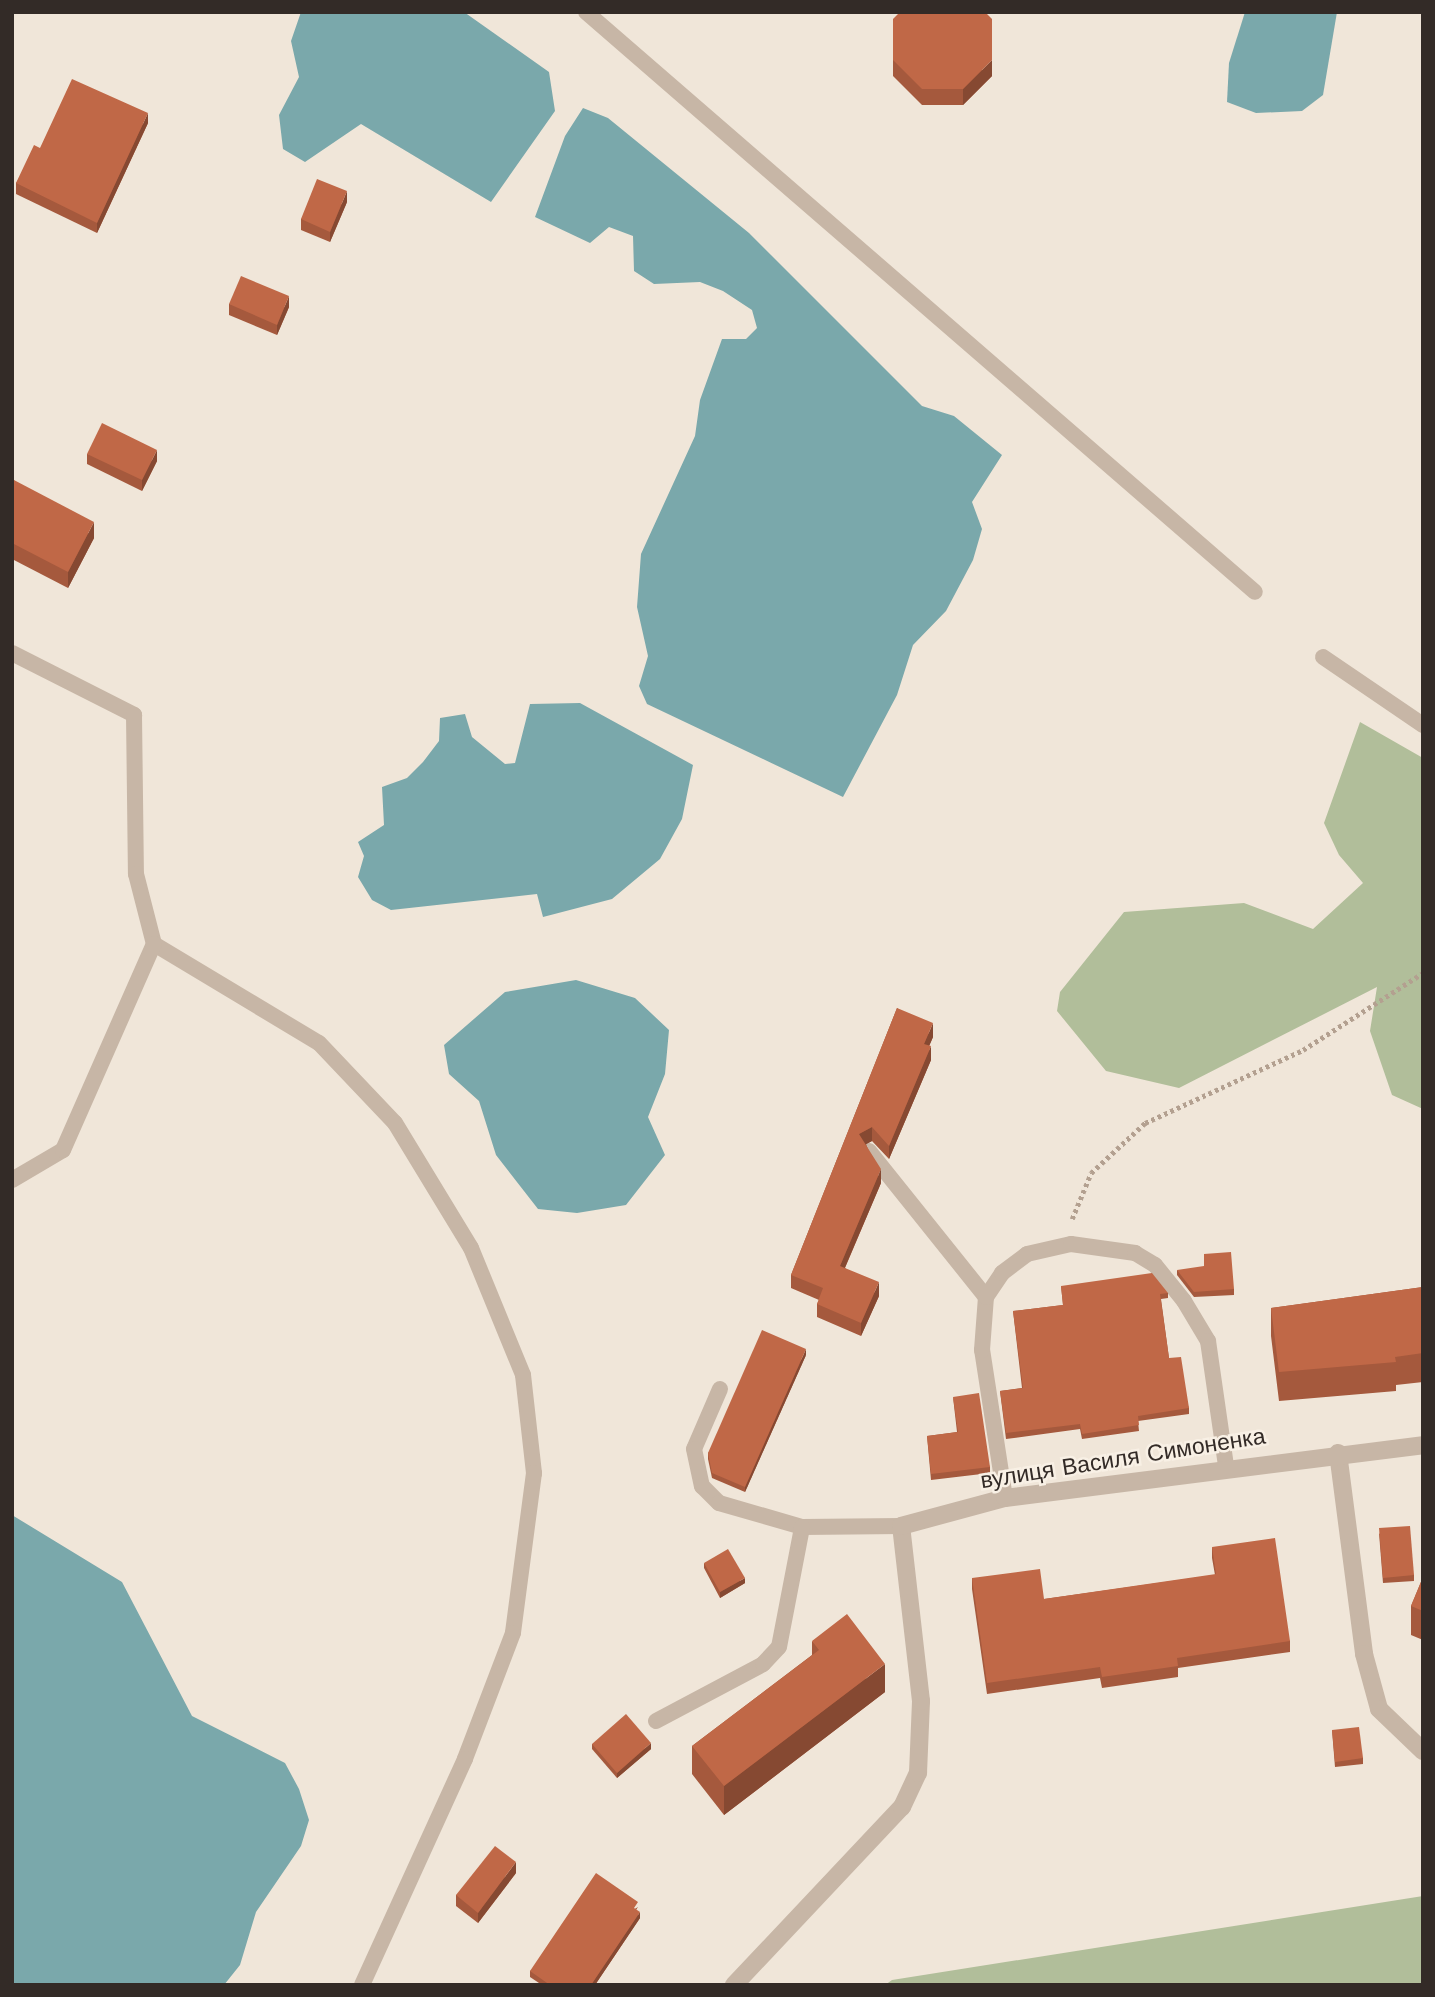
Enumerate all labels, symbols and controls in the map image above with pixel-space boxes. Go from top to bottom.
street label: вулиця Василя Симоненка [978,1423,1268,1495]

